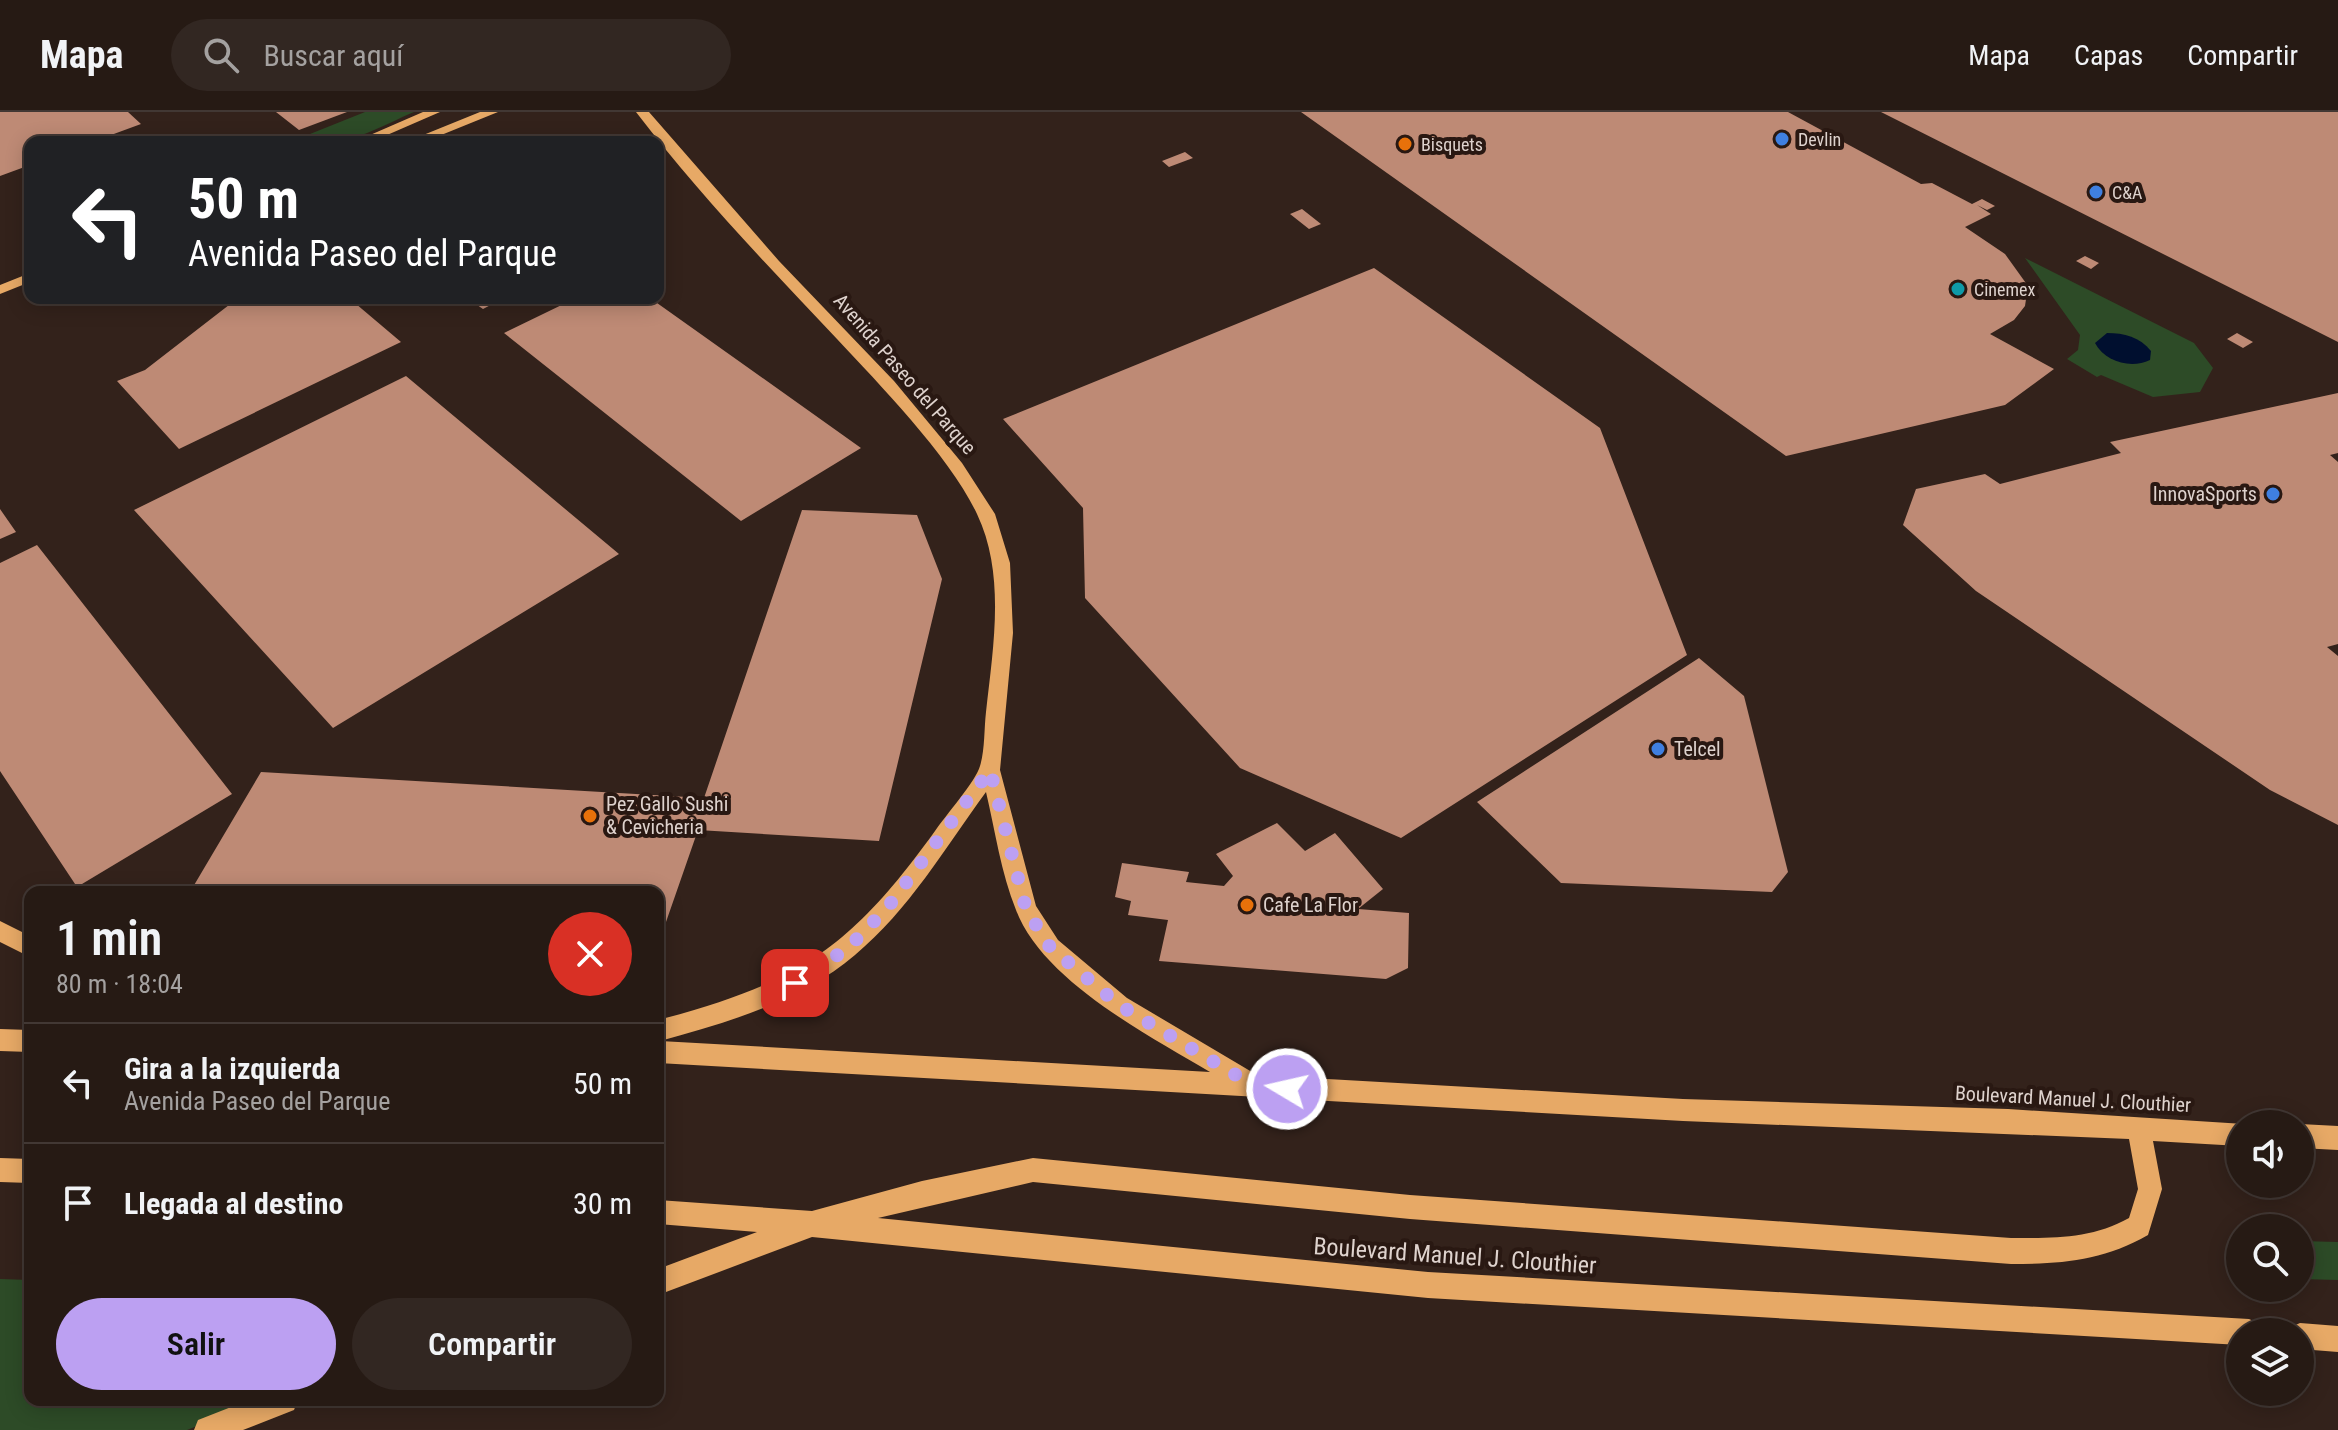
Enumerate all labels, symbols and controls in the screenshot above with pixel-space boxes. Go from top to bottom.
search box [171,19,731,91]
text: Mapa [40,33,123,77]
icon: search [199,33,243,77]
text: Buscar aquí [263,38,403,73]
text: Mapa [1968,39,2030,72]
text: Capas [2074,39,2143,72]
text: Compartir [2187,39,2298,72]
place label: Devlin [1798,129,1841,150]
marker: Devlin [1773,130,1791,148]
place label: Bisquets [1421,134,1483,155]
marker: Bisquets [1396,135,1414,153]
text: 50 m [188,166,299,232]
icon: left [56,168,160,272]
place label: C&A [2112,182,2143,203]
marker: C&A [2087,183,2105,201]
text: Avenida Paseo del Parque [188,233,557,275]
place label: Cinemex [1974,279,2035,300]
marker: Cinemex [1949,280,1967,298]
street label: Avenida Paseo del Parque [829,289,981,459]
place label: InnovaSports [2153,482,2257,506]
marker: InnovaSports [2264,485,2282,503]
place label: Telcel [1674,737,1721,761]
marker: Telcel [1649,740,1667,758]
place label: Pez Gallo Sushi & Cevicheria [606,792,728,839]
marker: Pez Gallo Sushi & Cevicheria [581,807,599,825]
place label: Cafe La Flor [1263,893,1358,917]
marker: Cafe La Flor [1238,896,1256,914]
text: 1 min [56,910,162,967]
button: close [548,912,632,996]
pin [761,949,829,1017]
icon: arrive [773,961,817,1005]
text: 80 m · 18:04 [56,969,183,999]
position arrow [1245,1047,1329,1131]
text: Gira a la izquierda [124,1051,340,1086]
icon: left [56,1061,100,1105]
text: 50 m [573,1066,632,1101]
street label: Boulevard Manuel J. Clouthier [1954,1081,2192,1117]
text: Avenida Paseo del Parque [124,1086,390,1116]
map controls [2226,1110,2314,1406]
button: sound [2226,1110,2314,1198]
icon: arrive [56,1181,100,1225]
text: Llegada al destino [124,1186,343,1221]
text: 30 m [573,1186,632,1221]
button: search [2226,1214,2314,1302]
street label: Boulevard Manuel J. Clouthier [1313,1232,1597,1280]
button: Salir [56,1298,336,1390]
button: Compartir [352,1298,632,1390]
button: layers [2226,1318,2314,1406]

